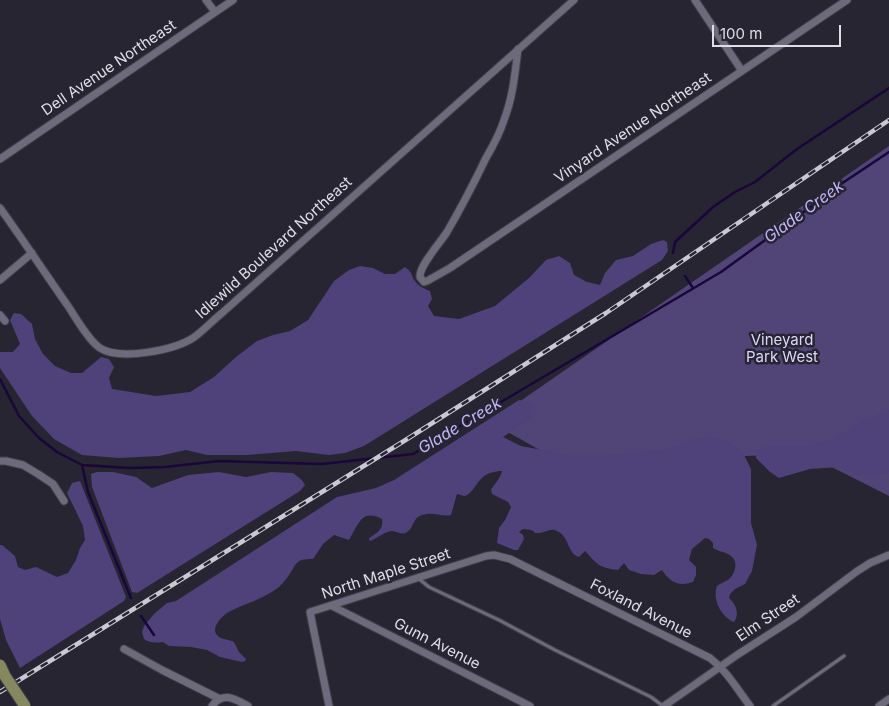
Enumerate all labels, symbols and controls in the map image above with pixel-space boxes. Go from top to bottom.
scale bar [714,15,843,47]
street label: Dell Avenue Northeast [38,16,180,120]
text: 100 m [720,24,762,43]
street label: Vinyard Avenue Northeast [551,69,715,187]
street label: Idlewild Boulevard Northeast [192,173,356,323]
water label: Glade Creek [760,177,848,247]
park label: Vineyard Park West [746,331,818,366]
water label: Glade Creek [415,394,505,458]
street label: North Maple Street [319,545,453,603]
street label: Foxland Avenue [587,576,695,642]
street label: Elm Street [733,590,803,646]
street label: Gunn Avenue [391,614,483,674]

